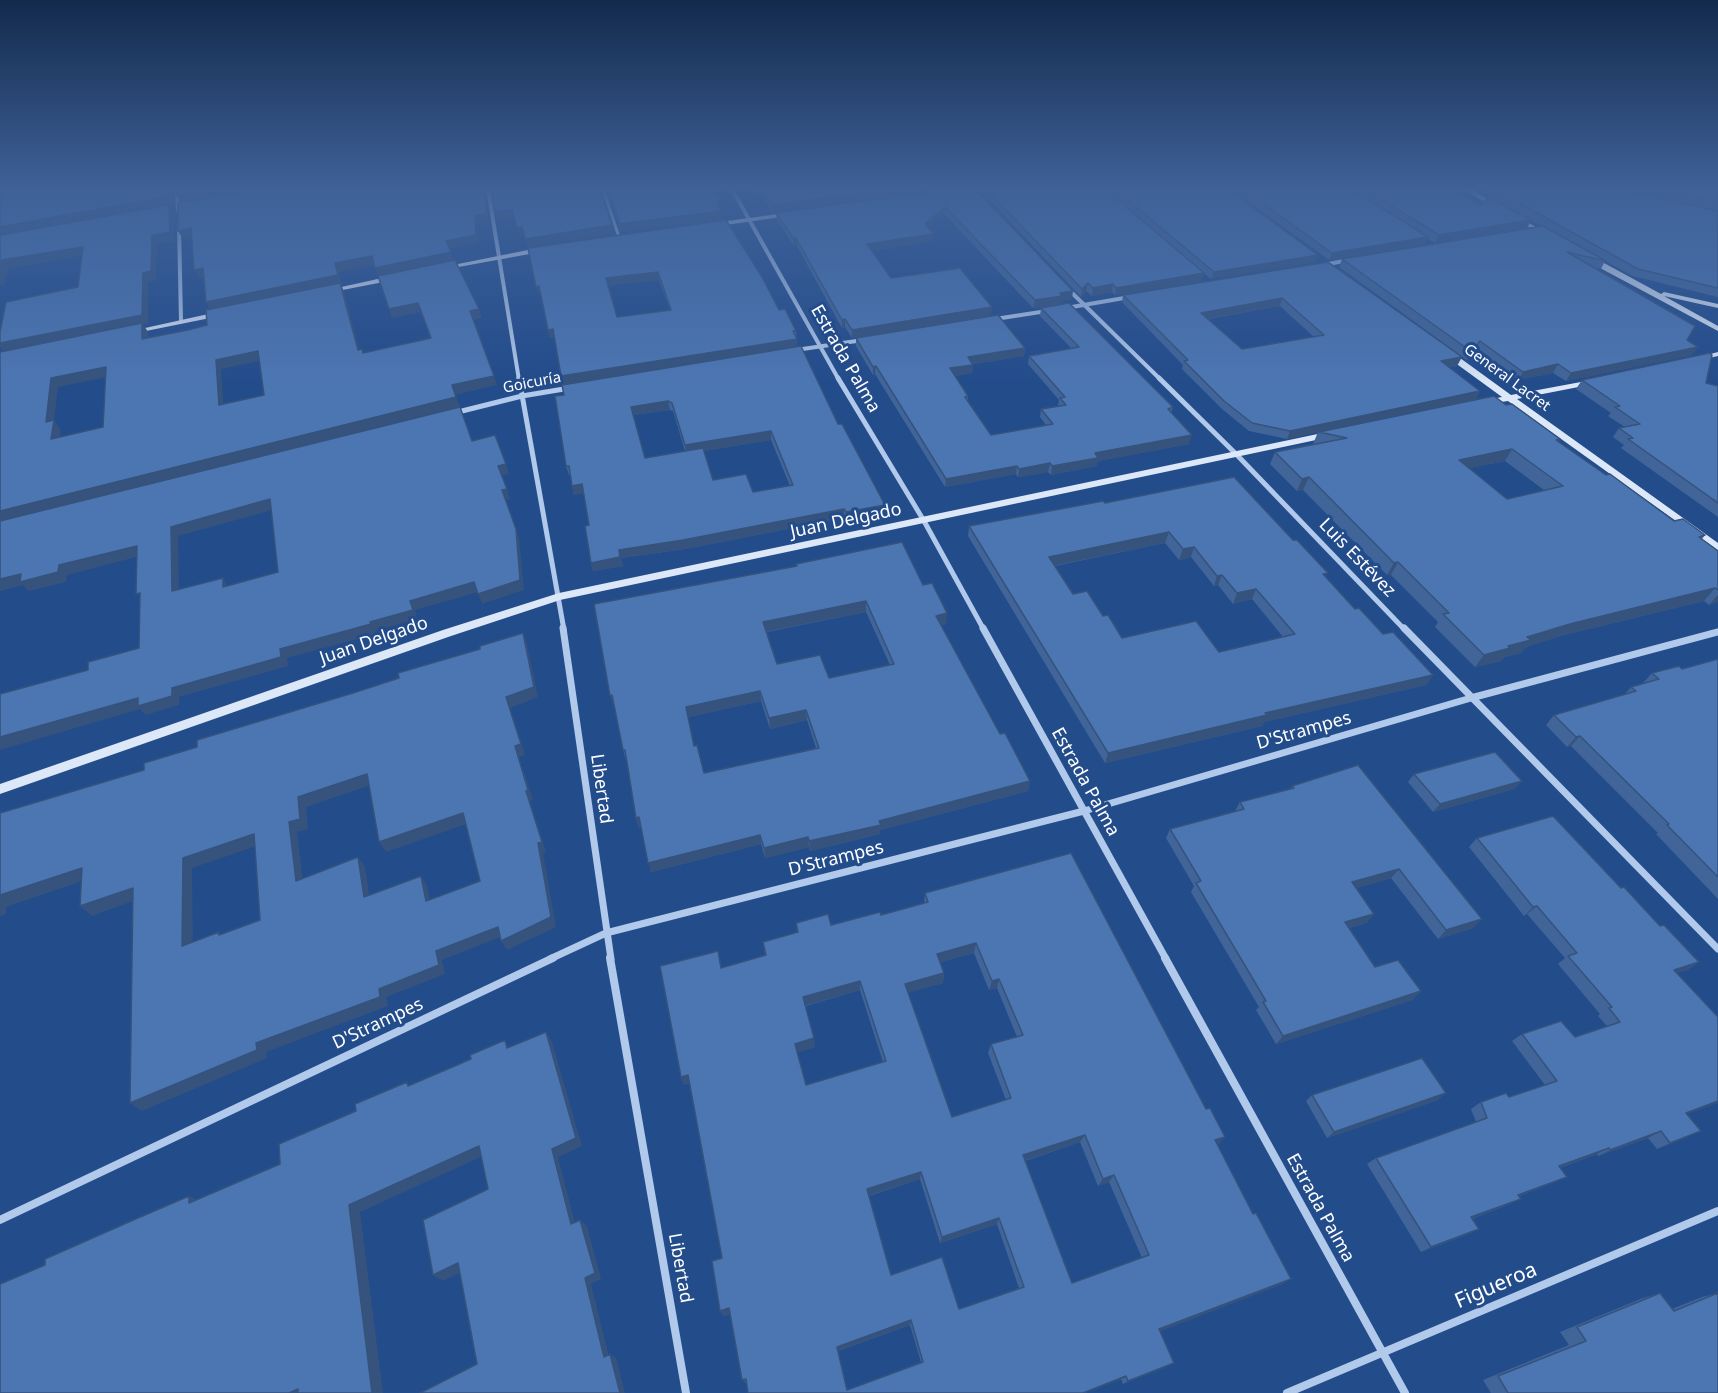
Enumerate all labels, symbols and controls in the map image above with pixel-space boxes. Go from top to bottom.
street label: Estrada Palma [805,301,885,417]
street label: General Lacret [1460,341,1554,415]
street label: Goicuría [501,369,563,397]
street label: Juan Delgado [788,499,904,543]
street label: Luis Estévez [1314,514,1400,602]
street label: Juan Delgado [317,612,431,670]
street label: D'Strampes [1254,707,1354,755]
street label: Estrada Palma [1046,724,1124,840]
street label: Libertad [585,753,617,825]
street label: D'Strampes [786,837,886,881]
street label: D'Strampes [329,994,427,1054]
street label: Estrada Palma [1281,1150,1359,1266]
street label: Libertad [663,1231,697,1305]
street label: Figueroa [1451,1257,1541,1315]

